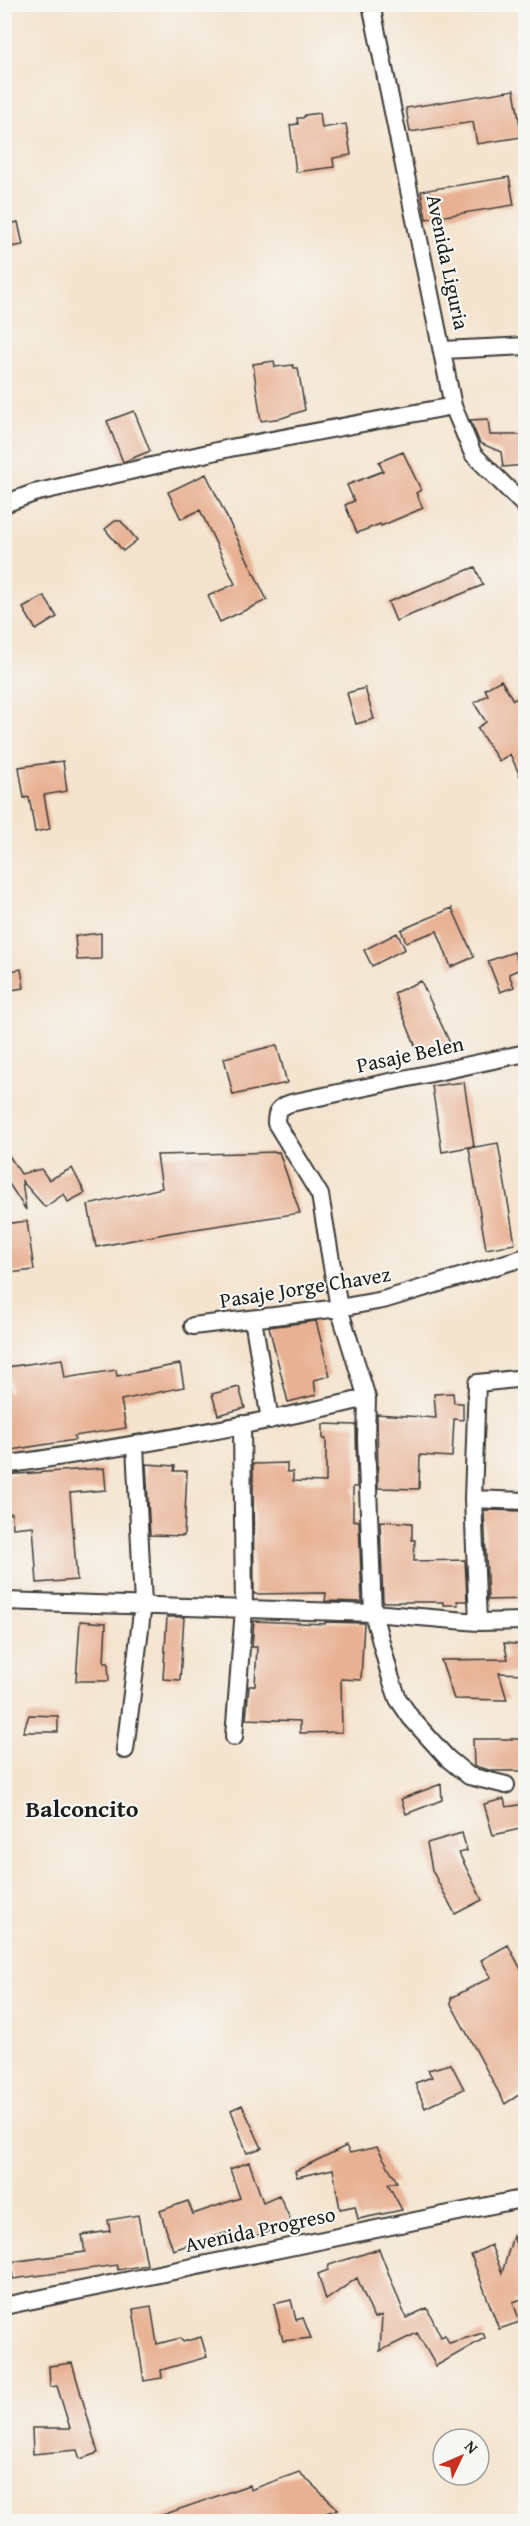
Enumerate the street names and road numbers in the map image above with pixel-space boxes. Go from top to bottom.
street label: Avenida Liguria [419,192,477,332]
street label: Pasaje Belen [354,1027,467,1080]
street label: Pasaje Jorge Chavez [217,1258,393,1316]
street label: Avenida Progreso [182,2198,338,2260]

